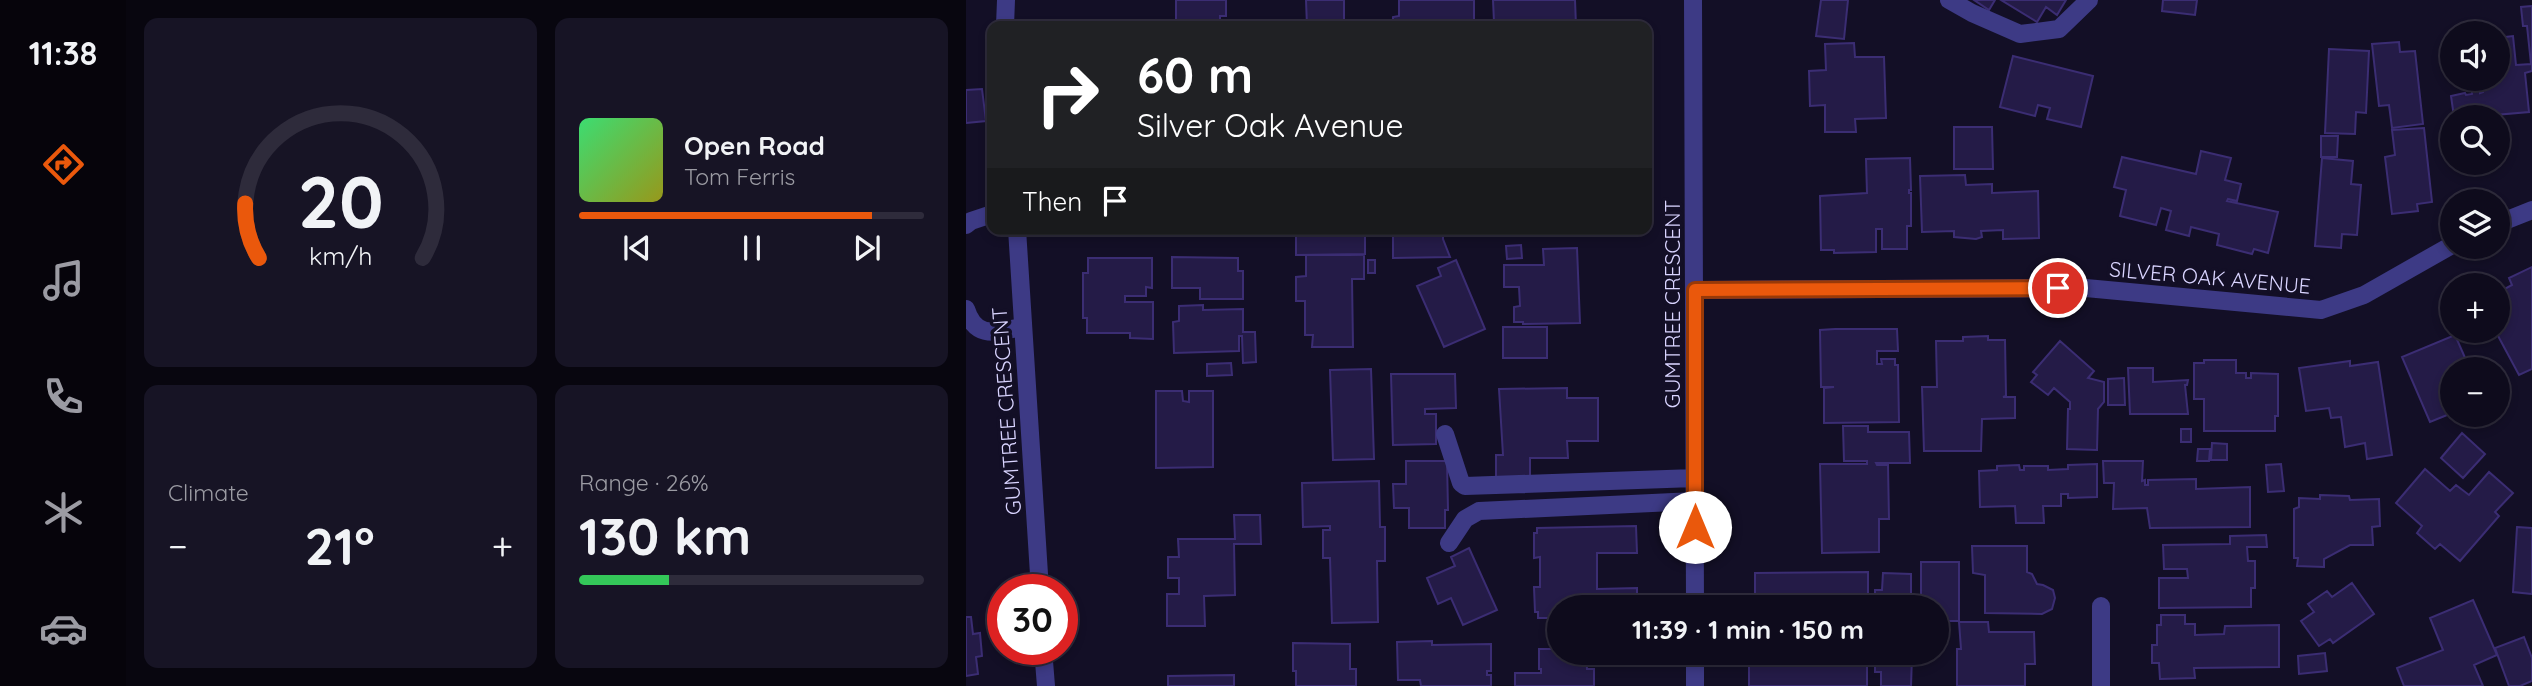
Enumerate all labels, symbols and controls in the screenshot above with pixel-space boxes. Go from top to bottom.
map controls [2440,21,2510,427]
button: sound [2440,21,2510,91]
text: 11:38 [29,33,97,73]
text: 60 m [1137,44,1253,105]
icon: right [1022,49,1113,140]
text: Silver Oak Avenue [1137,105,1404,145]
button: search [2440,105,2510,175]
text: Open Road [684,129,825,162]
icon: directions [39,140,88,189]
text: 20 [297,156,384,247]
text: Tom Ferris [684,162,795,191]
icon: arrive [1096,182,1134,220]
text: Then [1022,185,1082,218]
button: layers [2440,189,2510,259]
street label: GUMTREE CRESCENT [1659,200,1685,408]
icon: previous [618,229,656,267]
icon: pause [733,229,771,267]
icon: next [848,229,886,267]
text: km/h [309,240,372,271]
street label: SILVER OAK AVENUE [2108,255,2312,299]
icon: music [39,256,88,305]
pin [2028,258,2088,318]
icon: arrive [2039,269,2077,307]
button: + [2440,273,2510,343]
street label: GUMTREE CRESCENT [986,306,1026,516]
button: − [2440,357,2510,427]
icon: phone [39,372,88,421]
text: Range · 26% [579,468,709,497]
text: Climate [168,478,249,507]
icon: climate [39,488,88,537]
position arrow [1658,490,1732,564]
text: 130 km [579,503,751,568]
text: 21° [305,513,375,578]
text: − [168,522,188,570]
text: + [492,522,513,570]
speed limit sign: 30 [987,574,1078,665]
icon: car [39,604,88,653]
text: 11:39 · 1 min · 150 m [1632,613,1864,646]

